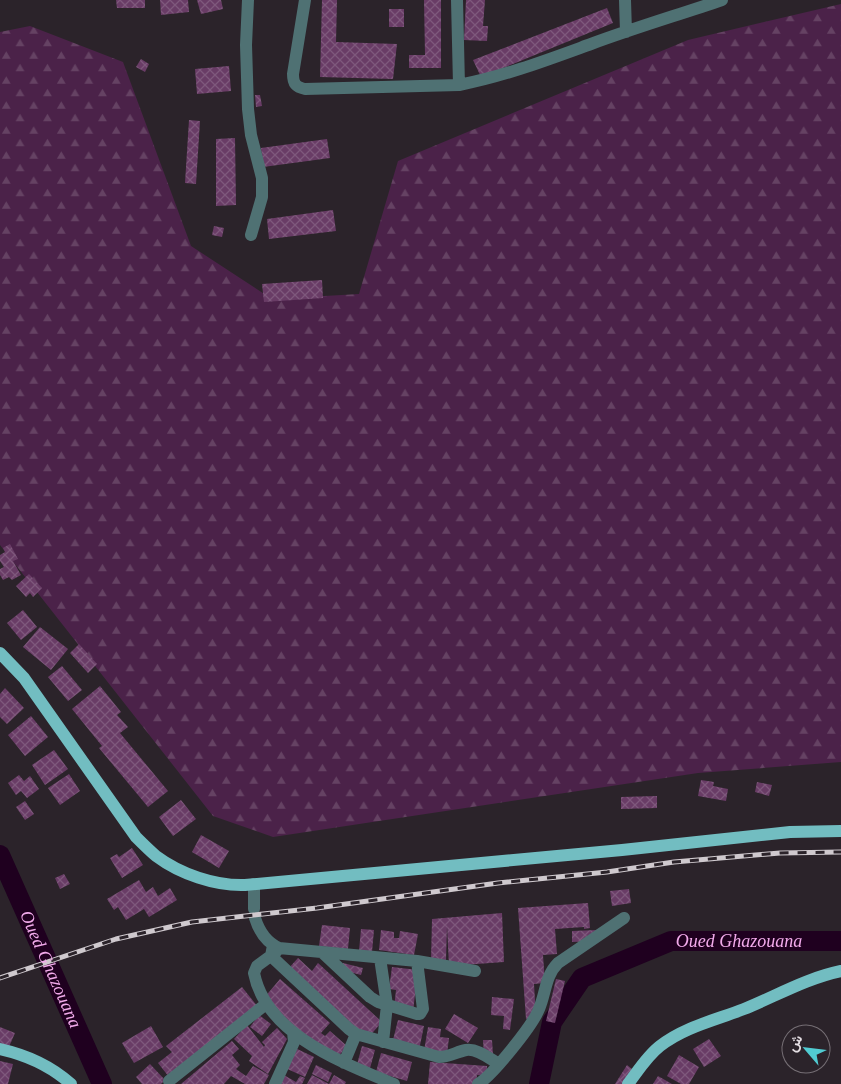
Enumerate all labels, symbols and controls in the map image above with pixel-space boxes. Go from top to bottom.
water label: Oued Ghazouana [16,907,86,1031]
water label: Oued Ghazouana [676,931,802,951]
north arrow [781,1024,831,1074]
text: ش [784,1032,806,1055]

